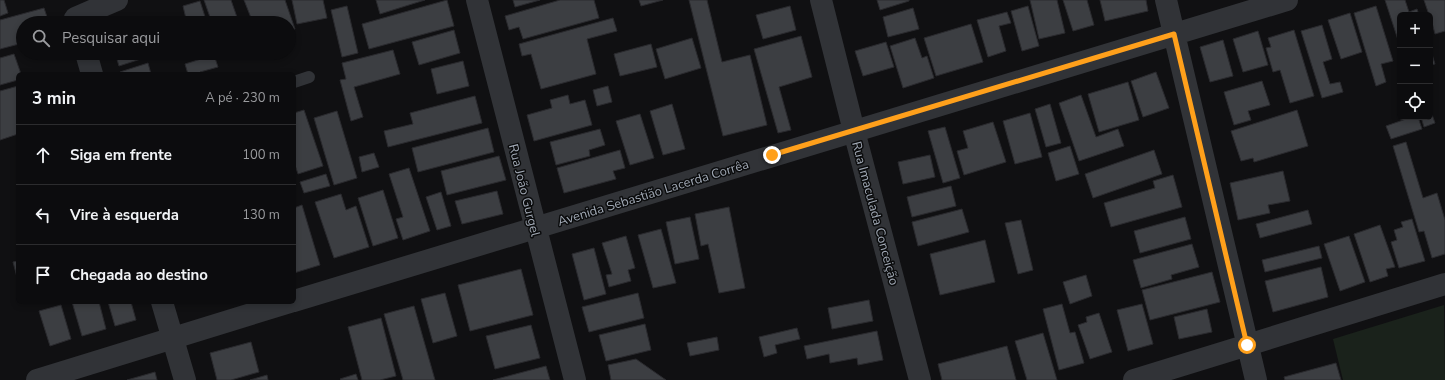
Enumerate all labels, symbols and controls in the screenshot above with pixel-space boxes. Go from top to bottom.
map controls [1397,12,1433,120]
button: + [1397,12,1433,48]
search box [16,16,296,60]
icon: search [30,27,52,49]
text: Pesquisar aqui [62,28,160,48]
button: − [1397,48,1433,84]
button: locate [1397,84,1433,120]
text: 3 min [32,87,76,110]
text: A pé · 230 m [205,89,280,107]
street label: Rua Imaculada Conceição [847,139,903,287]
street label: Rua João Gurgel [504,142,544,239]
icon: ahead [32,144,54,166]
text: Siga em frente [70,145,172,165]
text: 100 m [242,146,280,164]
route end [763,146,781,164]
street label: Avenida Sebastião Lacerda Corrêa [555,155,751,231]
icon: left [32,204,54,226]
text: Vire à esquerda [70,205,179,225]
text: 130 m [242,206,280,224]
icon: arrive [32,264,54,286]
text: Chegada ao destino [70,265,208,285]
route start [1238,336,1256,354]

